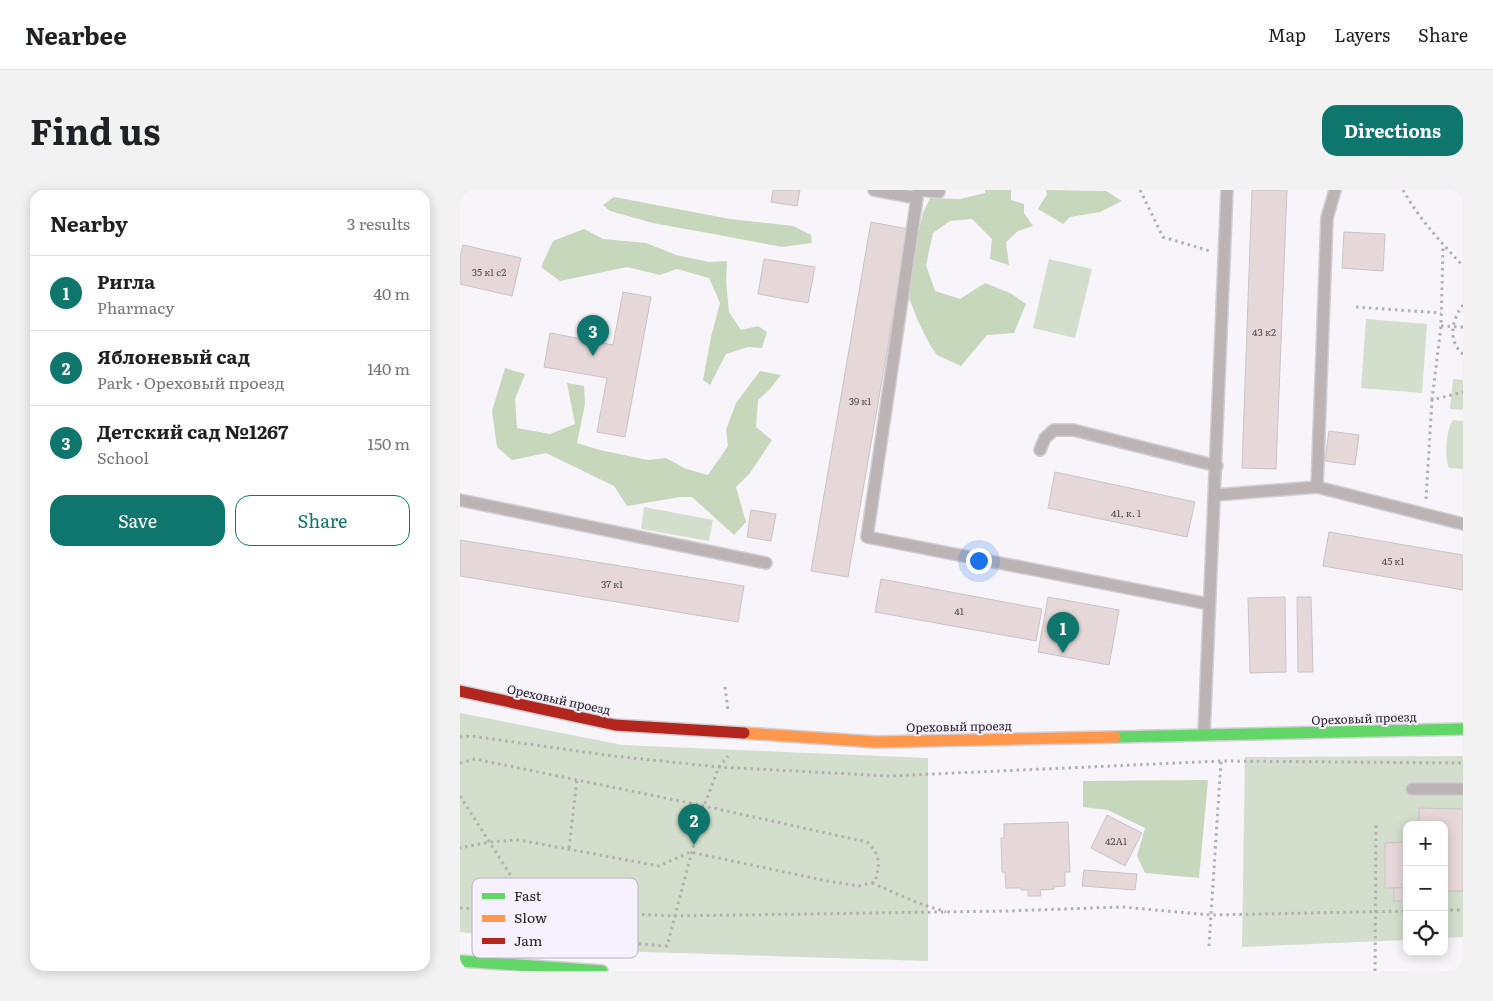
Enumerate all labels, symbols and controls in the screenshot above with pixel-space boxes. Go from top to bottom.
text: Nearbee [25,17,127,52]
text: Map [1268,21,1306,48]
text: Layers [1334,21,1390,48]
text: Share [1418,21,1468,48]
text: Find us [30,104,160,156]
button: Directions [1322,105,1463,156]
text: Nearby [50,207,128,238]
text: 3 results [347,211,410,235]
house number: 35 к1 с2 [472,264,506,279]
text: Ригла [97,267,155,295]
text: 1 [63,281,69,305]
text: 40 m [373,281,410,305]
text: Pharmacy [97,295,175,319]
pin: 3 [577,315,609,356]
house number: 43 к2 [1252,324,1276,339]
text: Яблоневый сад [97,342,250,370]
text: 2 [62,356,70,380]
text: 140 m [367,356,410,380]
text: Park · Ореховый проезд [97,370,285,394]
house number: 39 к1 [849,393,871,408]
text: Детский сад №1267 [97,417,288,445]
text: 3 [62,431,70,455]
text: 150 m [367,431,410,455]
text: School [97,445,149,469]
button: Save [50,495,225,546]
button: Share [235,495,410,546]
house number: 41, к. 1 [1111,505,1141,520]
your location [966,548,992,574]
house number: 45 к1 [1382,553,1404,568]
house number: 37 к1 [601,576,623,591]
house number: 41 [954,603,964,618]
pin: 1 [1047,612,1079,653]
street label: Ореховый проезд [506,679,612,719]
street label: Ореховый проезд [1311,707,1417,729]
street label: Ореховый проезд [906,716,1012,736]
pin: 2 [678,804,710,845]
map controls [1403,821,1448,956]
button: + [1403,821,1448,866]
house number: 42А1 [1105,833,1127,848]
button: − [1403,866,1448,911]
legend [472,878,638,958]
text: Fast [514,885,542,905]
text: Slow [514,907,547,927]
button: locate [1403,911,1448,956]
text: Jam [514,930,543,950]

